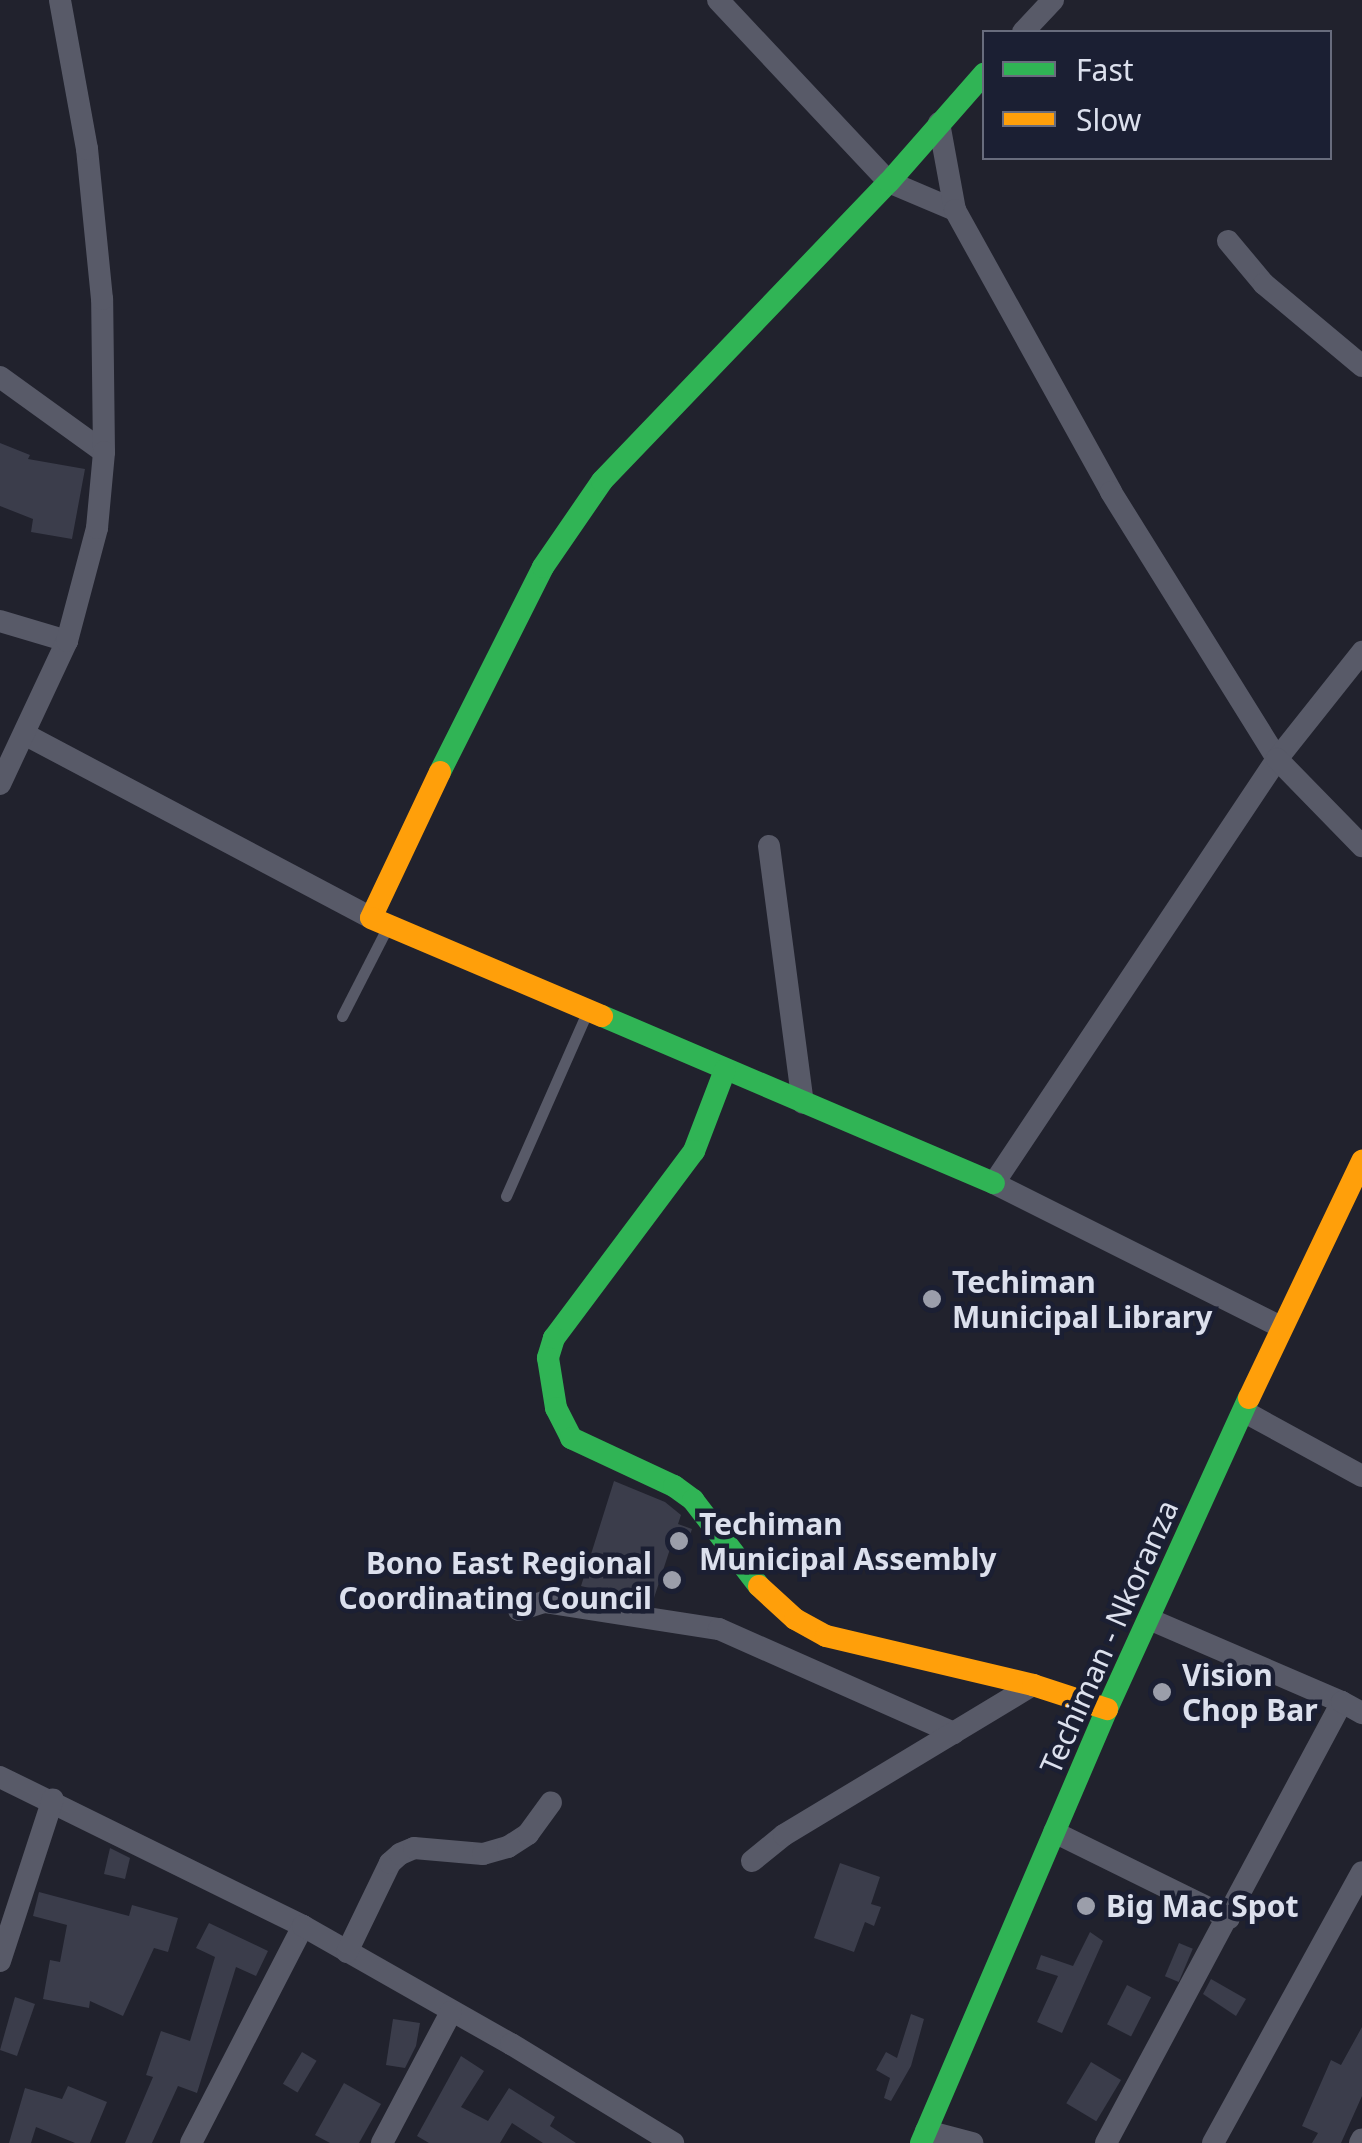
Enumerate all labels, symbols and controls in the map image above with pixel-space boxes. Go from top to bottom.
legend [982,30,1332,160]
text: Fast [1076,49,1134,90]
text: Slow [1076,99,1141,140]
place label: Techiman Municipal Library [952,1264,1212,1334]
marker: Techiman Municipal Library [921,1288,943,1310]
street label: Techiman - Nkoranza [1032,1495,1186,1779]
place label: Techiman Municipal Assembly [699,1506,996,1576]
marker: Techiman Municipal Assembly [668,1530,690,1552]
place label: Bono East Regional Coordinating Council [338,1545,652,1616]
marker: Bono East Regional Coordinating Council [661,1569,683,1591]
place label: Vision Chop Bar [1182,1657,1318,1728]
marker: Vision Chop Bar [1151,1681,1173,1703]
place label: Big Mac Spot [1106,1888,1298,1924]
marker: Big Mac Spot [1075,1895,1097,1917]

